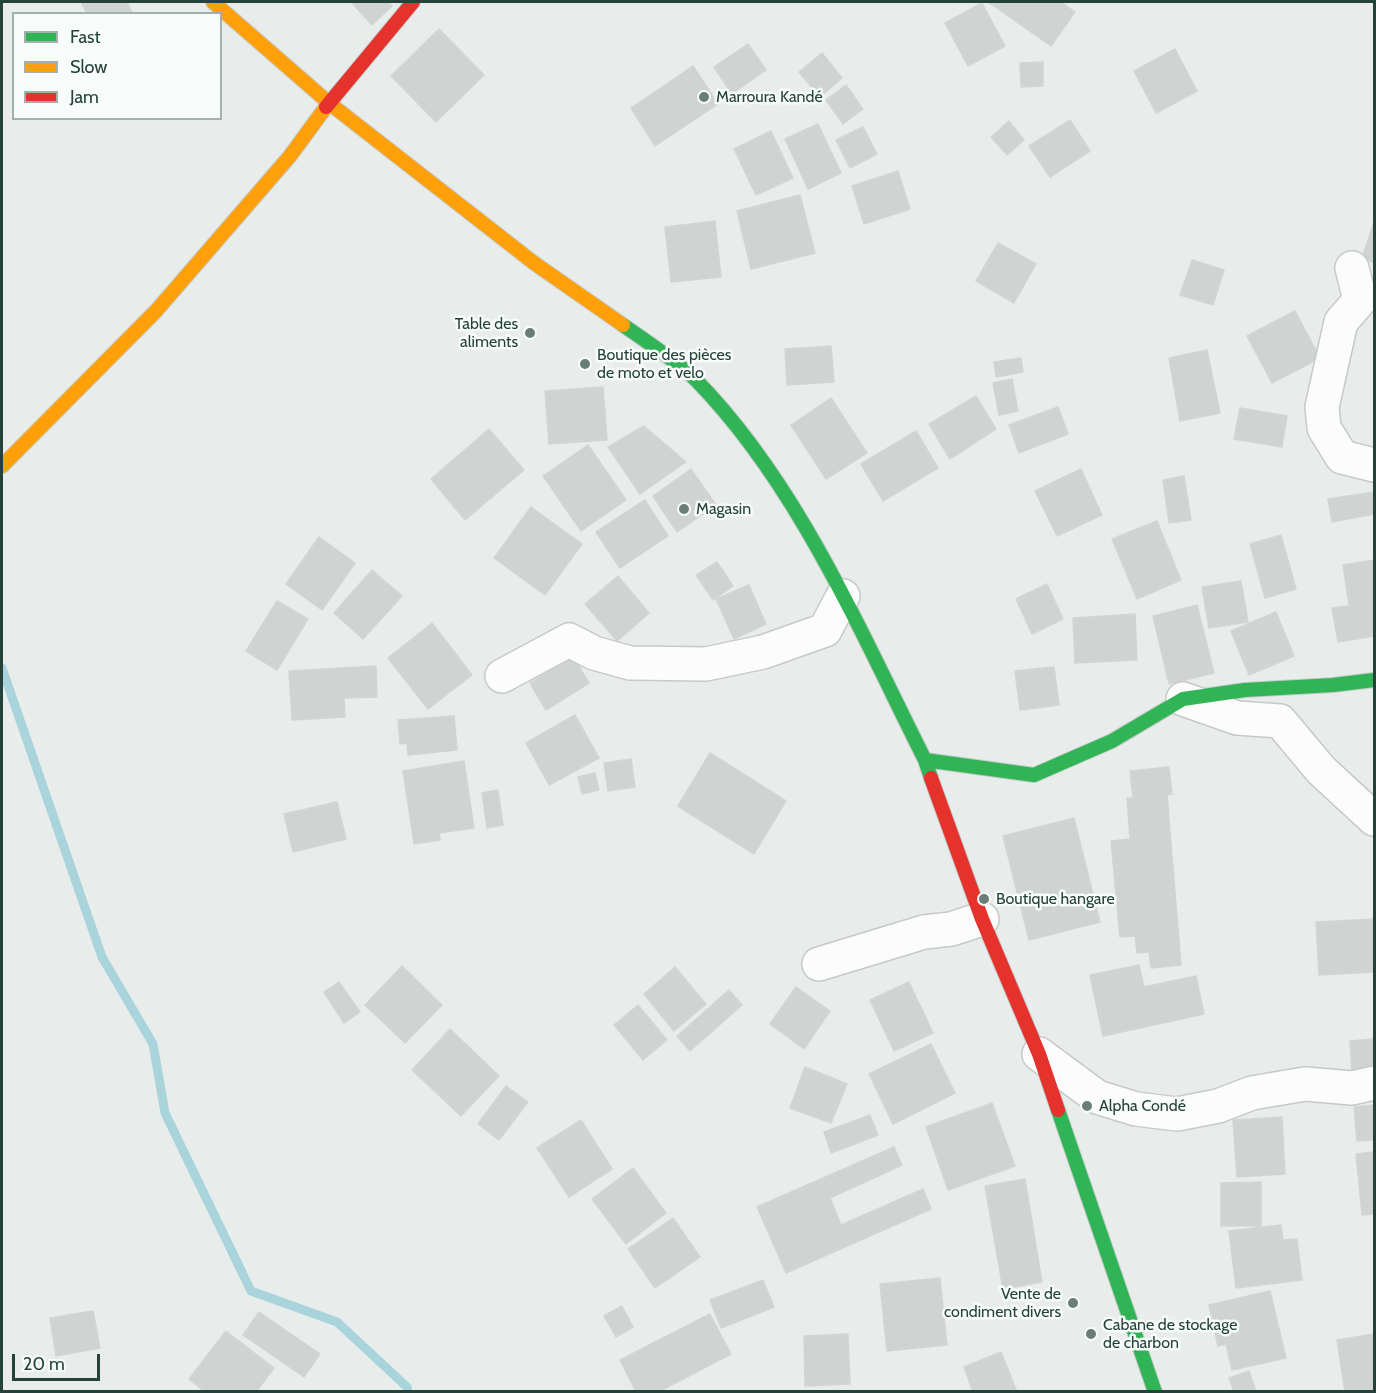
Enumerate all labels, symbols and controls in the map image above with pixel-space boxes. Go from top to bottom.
legend [12,12,222,120]
text: Fast [70,26,101,48]
text: Slow [70,56,107,78]
text: Jam [70,86,99,108]
place label: Marroura Kandé [716,87,823,107]
marker: Marroura Kandé [697,90,711,104]
place label: Table des aliments [455,314,518,352]
marker: Table des aliments [523,326,537,340]
place label: Boutique des pièces de moto et velo [597,345,731,383]
marker: Boutique des pièces de moto et velo [578,357,592,371]
place label: Magasin [696,499,751,519]
marker: Magasin [677,502,691,516]
place label: Boutique hangare [996,889,1115,909]
marker: Boutique hangare [977,892,991,906]
place label: Alpha Condé [1099,1096,1186,1116]
marker: Alpha Condé [1080,1099,1094,1113]
place label: Vente de condiment divers [944,1284,1061,1322]
marker: Vente de condiment divers [1066,1296,1080,1310]
place label: Cabane de stockage de charbon [1103,1315,1237,1353]
marker: Cabane de stockage de charbon [1084,1327,1098,1341]
scale bar [15,1342,104,1380]
text: 20 m [23,1353,65,1375]

